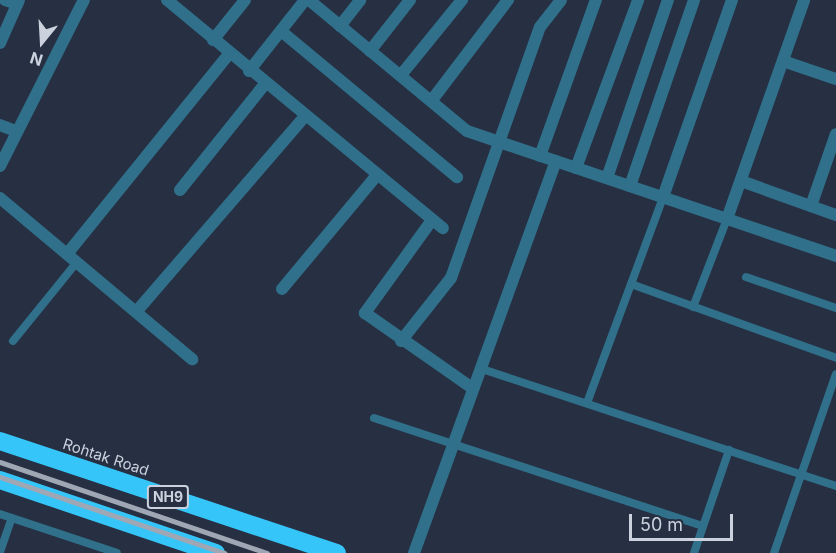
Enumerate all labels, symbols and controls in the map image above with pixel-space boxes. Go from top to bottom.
north arrow [12,12,72,72]
text: N [28,48,45,71]
street label: Rohtak Road [61,435,151,479]
road number: NH9 [146,486,190,508]
scale bar [632,502,736,540]
text: 50 m [640,514,683,535]

